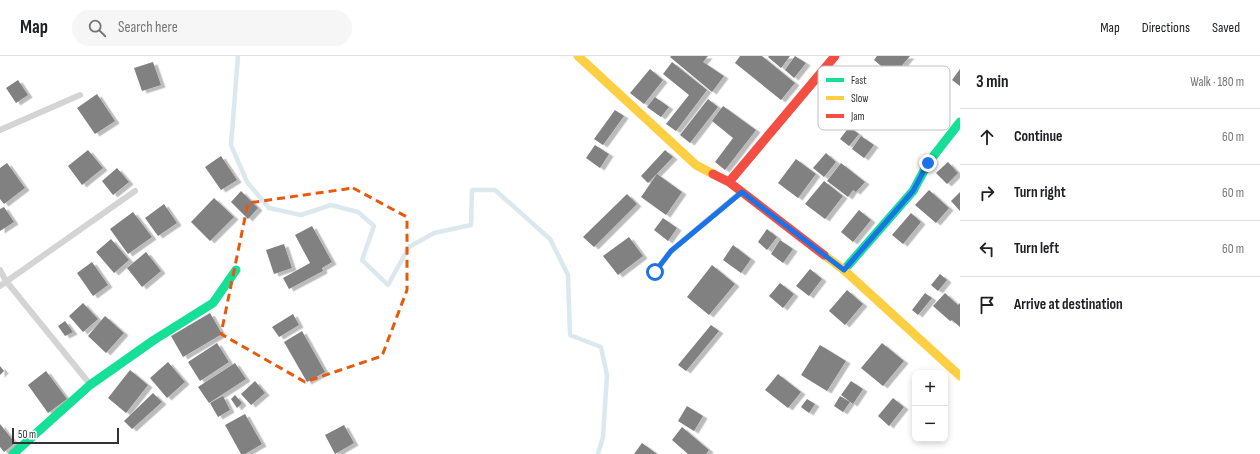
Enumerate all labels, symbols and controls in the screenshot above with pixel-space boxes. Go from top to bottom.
search box [72,10,352,46]
text: Map [20,16,48,39]
icon: search [86,17,108,39]
text: Search here [118,18,178,37]
text: Map [1100,19,1120,36]
text: Directions [1142,19,1190,36]
text: Saved [1212,19,1240,36]
legend [818,66,950,130]
text: 3 min [976,72,1009,92]
text: Fast [851,74,867,87]
text: Walk · 180 m [1190,74,1244,90]
text: Slow [851,92,868,105]
text: Jam [850,110,865,123]
icon: ahead [976,126,998,148]
text: Continue [1014,127,1063,146]
text: 60 m [1222,129,1244,145]
route end [919,154,937,172]
icon: right [976,182,998,204]
text: Turn right [1014,183,1066,202]
text: 60 m [1222,185,1244,201]
icon: left [976,238,998,260]
text: Turn left [1014,239,1059,258]
text: 60 m [1222,241,1244,257]
route start [646,263,664,281]
icon: arrive [976,294,998,316]
text: Arrive at destination [1014,295,1123,314]
map controls [912,370,948,442]
button: + [912,370,948,406]
button: − [912,406,948,442]
scale bar [12,426,119,445]
text: 50 m [18,428,36,441]

